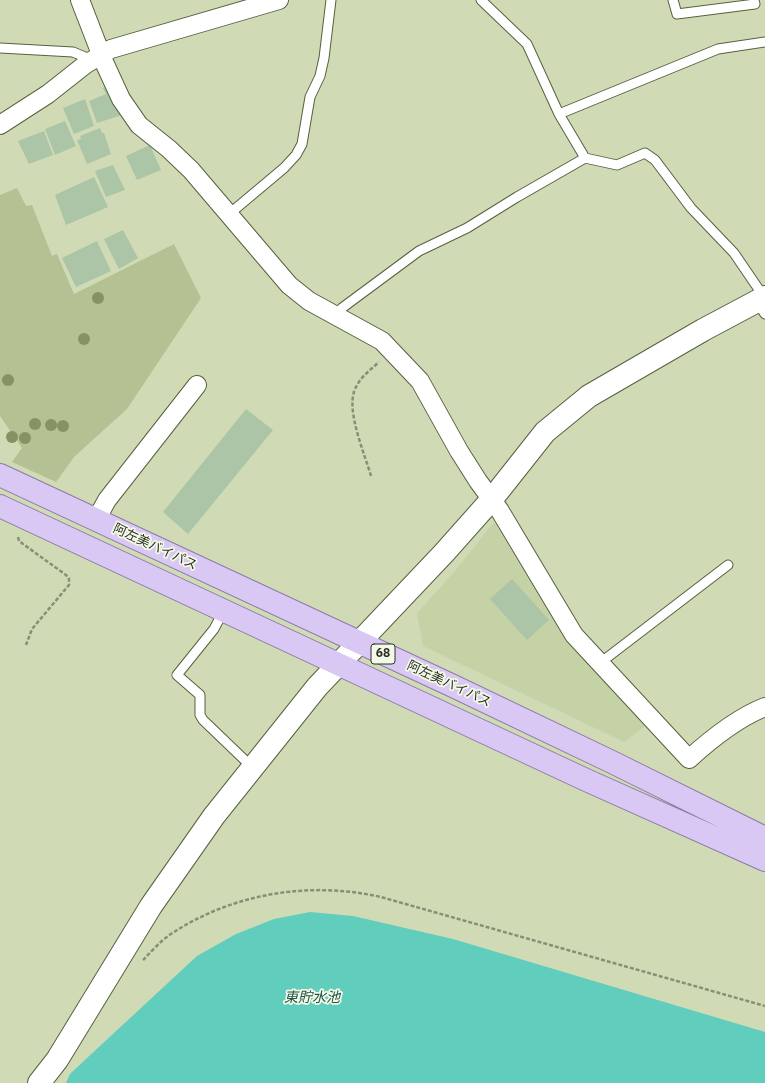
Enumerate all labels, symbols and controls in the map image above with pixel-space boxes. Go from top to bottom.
street label: 阿左美バイパス [110,521,200,573]
road number: 68 [371,644,395,664]
street label: 阿左美バイパス [404,658,494,710]
water label: 東貯水池 [284,990,340,1006]

